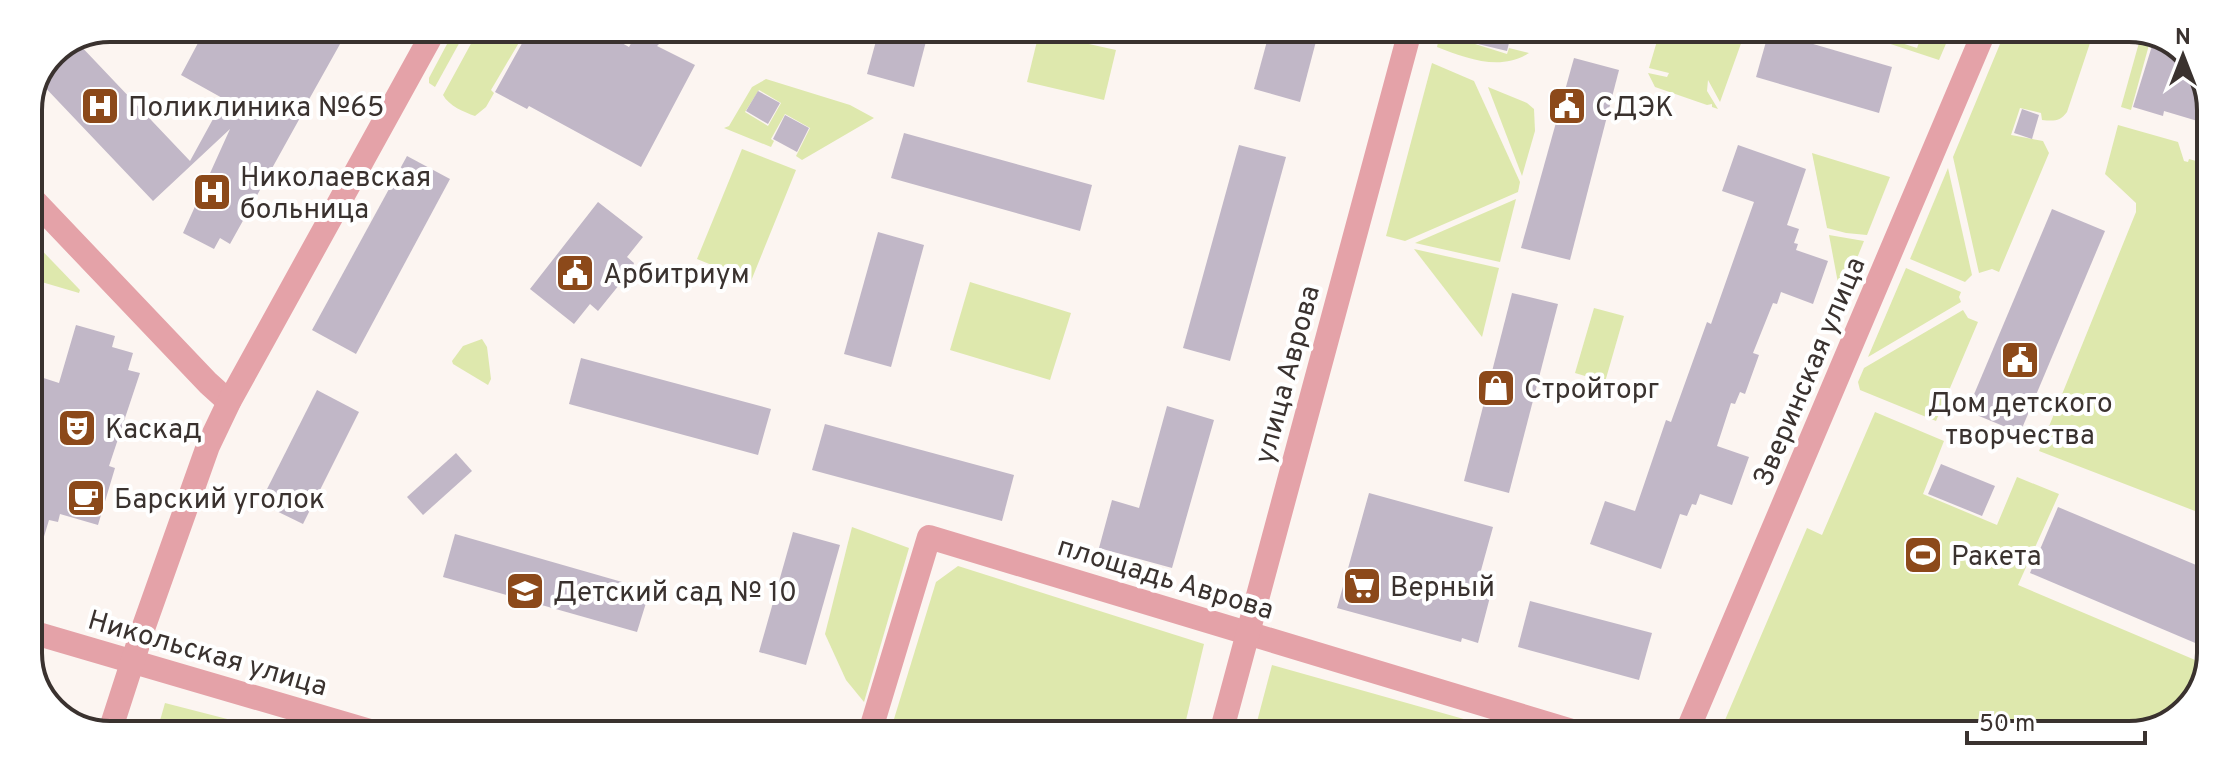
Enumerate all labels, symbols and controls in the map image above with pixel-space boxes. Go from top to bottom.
north arrow [2143,16,2223,96]
text: N [2175,25,2191,52]
hospital icon: Поликлиника №65 [79,85,121,127]
public building icon: СДЭК [1546,85,1588,127]
place label: Поликлиника №65 [128,91,384,127]
place label: СДЭК [1595,91,1674,127]
place label: Николаевская больница [240,161,431,229]
hospital icon: Николаевская больница [191,171,233,213]
public building icon: Арбитриум [554,252,596,294]
street label: Зверинская улица [1746,252,1875,492]
place label: Арбитриум [603,258,750,294]
street label: улица Аврова [1248,282,1330,468]
public building icon: Дом детского творчества [1999,339,2041,381]
shop icon: Стройторг [1475,367,1517,409]
place label: Стройторг [1524,373,1659,409]
place label: Дом детского творчества [1927,387,2113,455]
theatre icon: Каскад [56,407,98,449]
place label: Каскад [105,413,202,449]
cafe icon: Барский уголок [65,477,107,519]
place label: Барский уголок [114,483,325,519]
street label: площадь Аврова [1053,530,1278,630]
sports icon: Ракета [1902,534,1944,576]
place label: Ракета [1951,540,2042,576]
supermarket icon: Верный [1341,565,1383,607]
school or university icon: Детский сад № 10 [504,570,546,612]
place label: Верный [1390,571,1495,607]
place label: Детский сад № 10 [553,576,797,612]
street label: Никольская улица [83,603,331,706]
scale bar [1967,695,2145,745]
text: 50 m [1979,710,2035,740]

